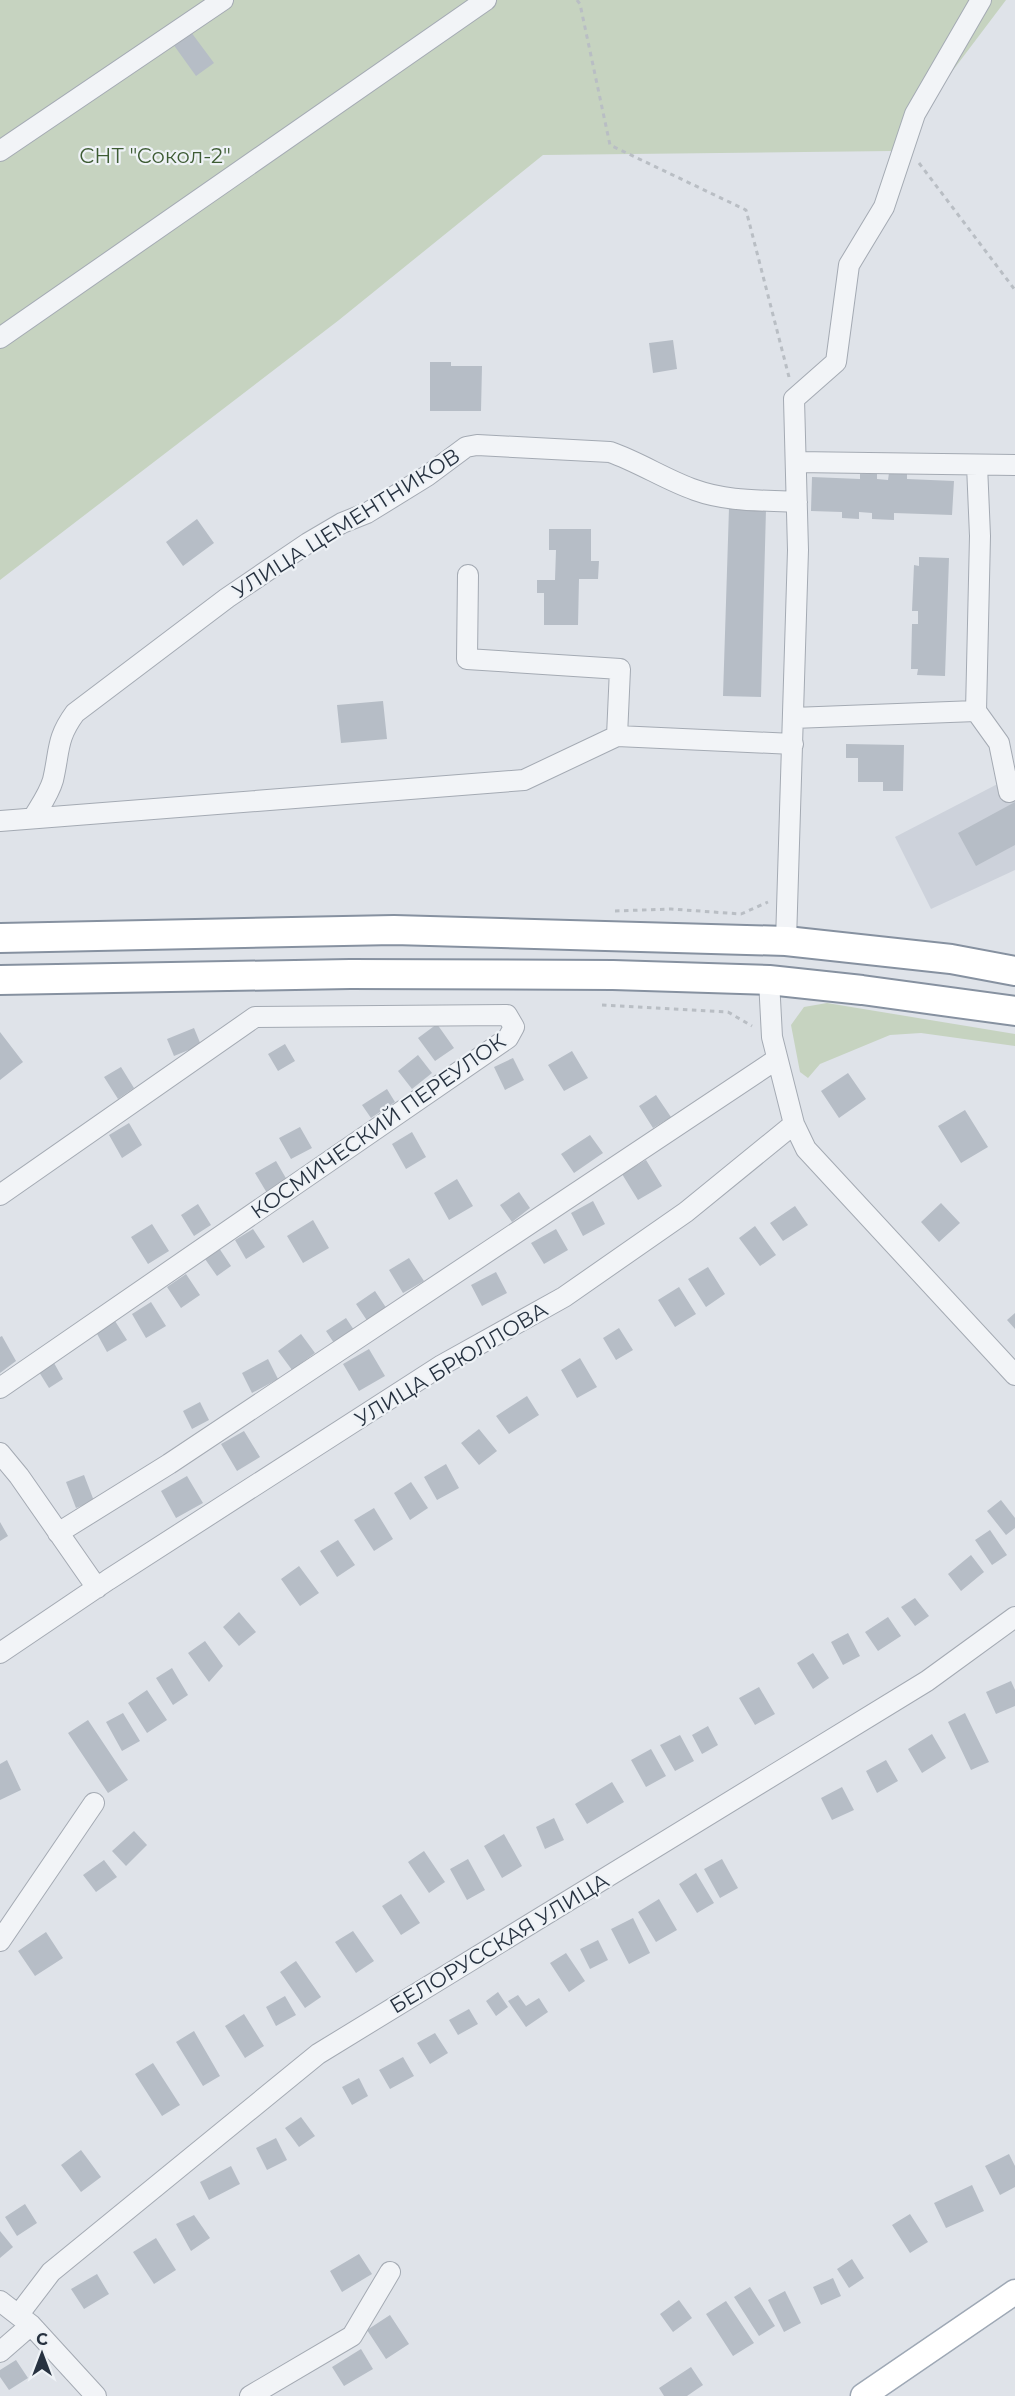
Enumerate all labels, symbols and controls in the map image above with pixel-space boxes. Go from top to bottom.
park label: СНТ "Сокол-2" [79,143,231,168]
street label: УЛИЦА ЦЕМЕНТНИКОВ [228,443,464,603]
street label: КОСМИЧЕСКИЙ ПЕРЕУЛОК [246,1028,510,1224]
street label: УЛИЦА БРЮЛЛОВА [350,1296,552,1431]
street label: БЕЛОРУССКАЯ УЛИЦА [385,1867,613,2018]
north arrow [12,2324,72,2384]
text: С [36,2330,48,2349]

